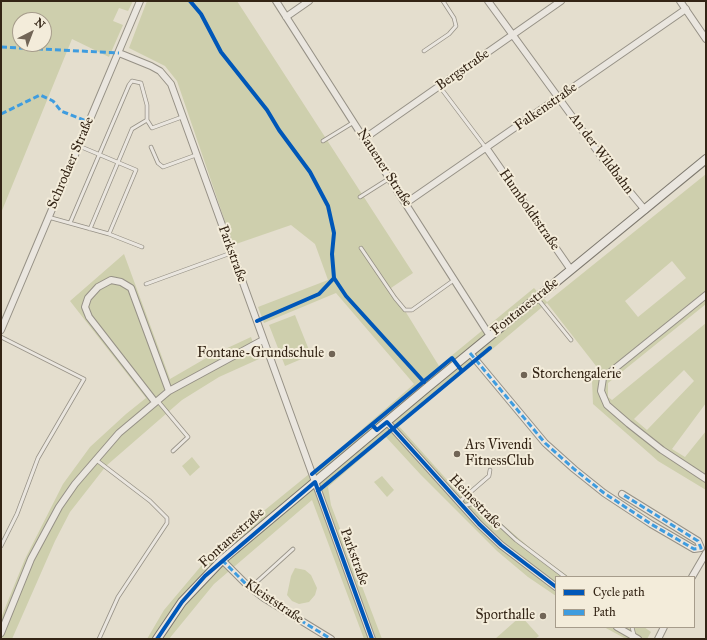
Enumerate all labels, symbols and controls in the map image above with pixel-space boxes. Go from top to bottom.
north arrow [12,12,52,52]
text: N [32,15,48,31]
street label: Bergstraße [433,46,493,94]
street label: Falkenstraße [511,79,581,135]
street label: An der Wildbahn [565,110,637,198]
street label: Schrodaer Straße [44,114,98,212]
street label: Nauener Straße [353,126,415,210]
street label: Humboldtstraße [495,166,563,254]
street label: Parkstraße [214,223,250,285]
street label: Fontanestraße [488,275,562,339]
place label: Fontane-Grundschule [197,346,324,362]
marker: Fontane-Grundschule [327,349,337,359]
place label: Storchengalerie [532,367,621,383]
marker: Storchengalerie [519,370,529,380]
place label: Ars Vivendi FitnessClub [465,438,534,470]
marker: Ars Vivendi FitnessClub [452,449,462,459]
street label: Heinestraße [445,471,505,533]
street label: Fontanestraße [196,504,268,572]
street label: Parkstraße [336,526,372,588]
street label: Kleiststraße [241,576,307,628]
legend [555,576,695,628]
text: Cycle path [593,585,645,599]
text: Path [593,605,616,619]
place label: Sporthalle [476,608,535,624]
marker: Sporthalle [538,611,548,621]

